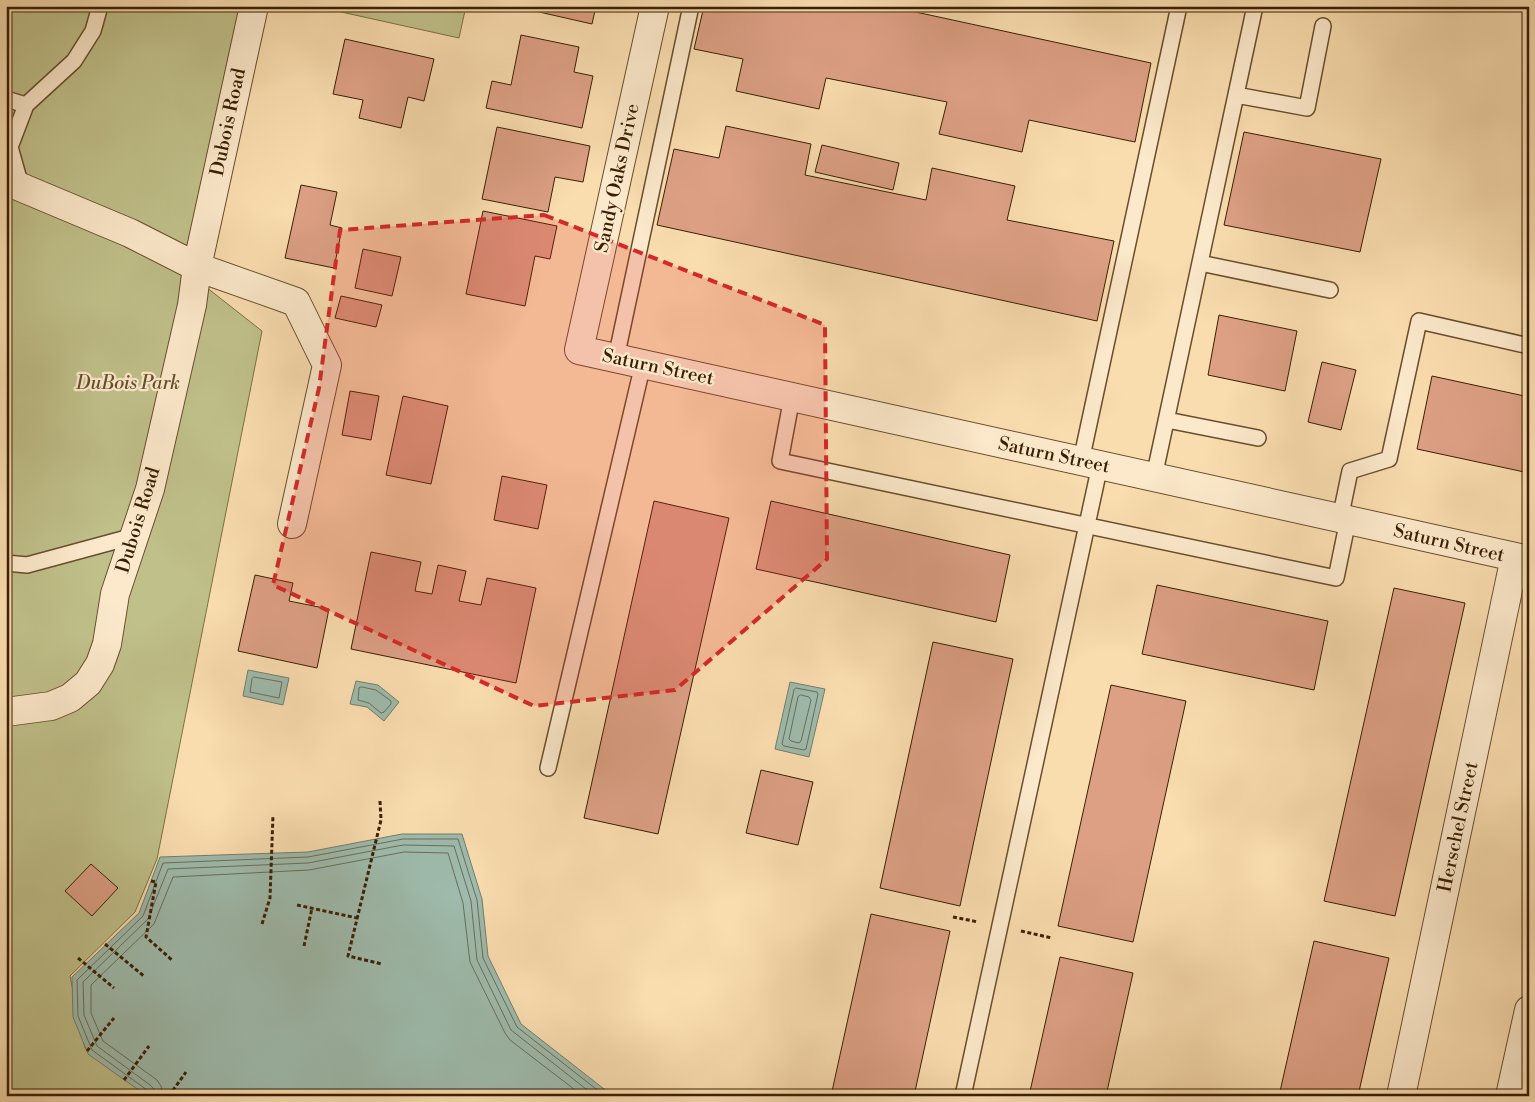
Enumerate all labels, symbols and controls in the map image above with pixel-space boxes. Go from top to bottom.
street label: Dubois Road [205,66,251,178]
street label: Sandy Oaks Drive [589,101,645,255]
street label: Saturn Street [600,343,716,391]
park label: DuBois Park [75,371,180,395]
street label: Saturn Street [996,431,1112,479]
street label: Dubois Road [110,464,166,576]
street label: Saturn Street [1391,519,1507,568]
street label: Herschel Street [1432,759,1484,894]

